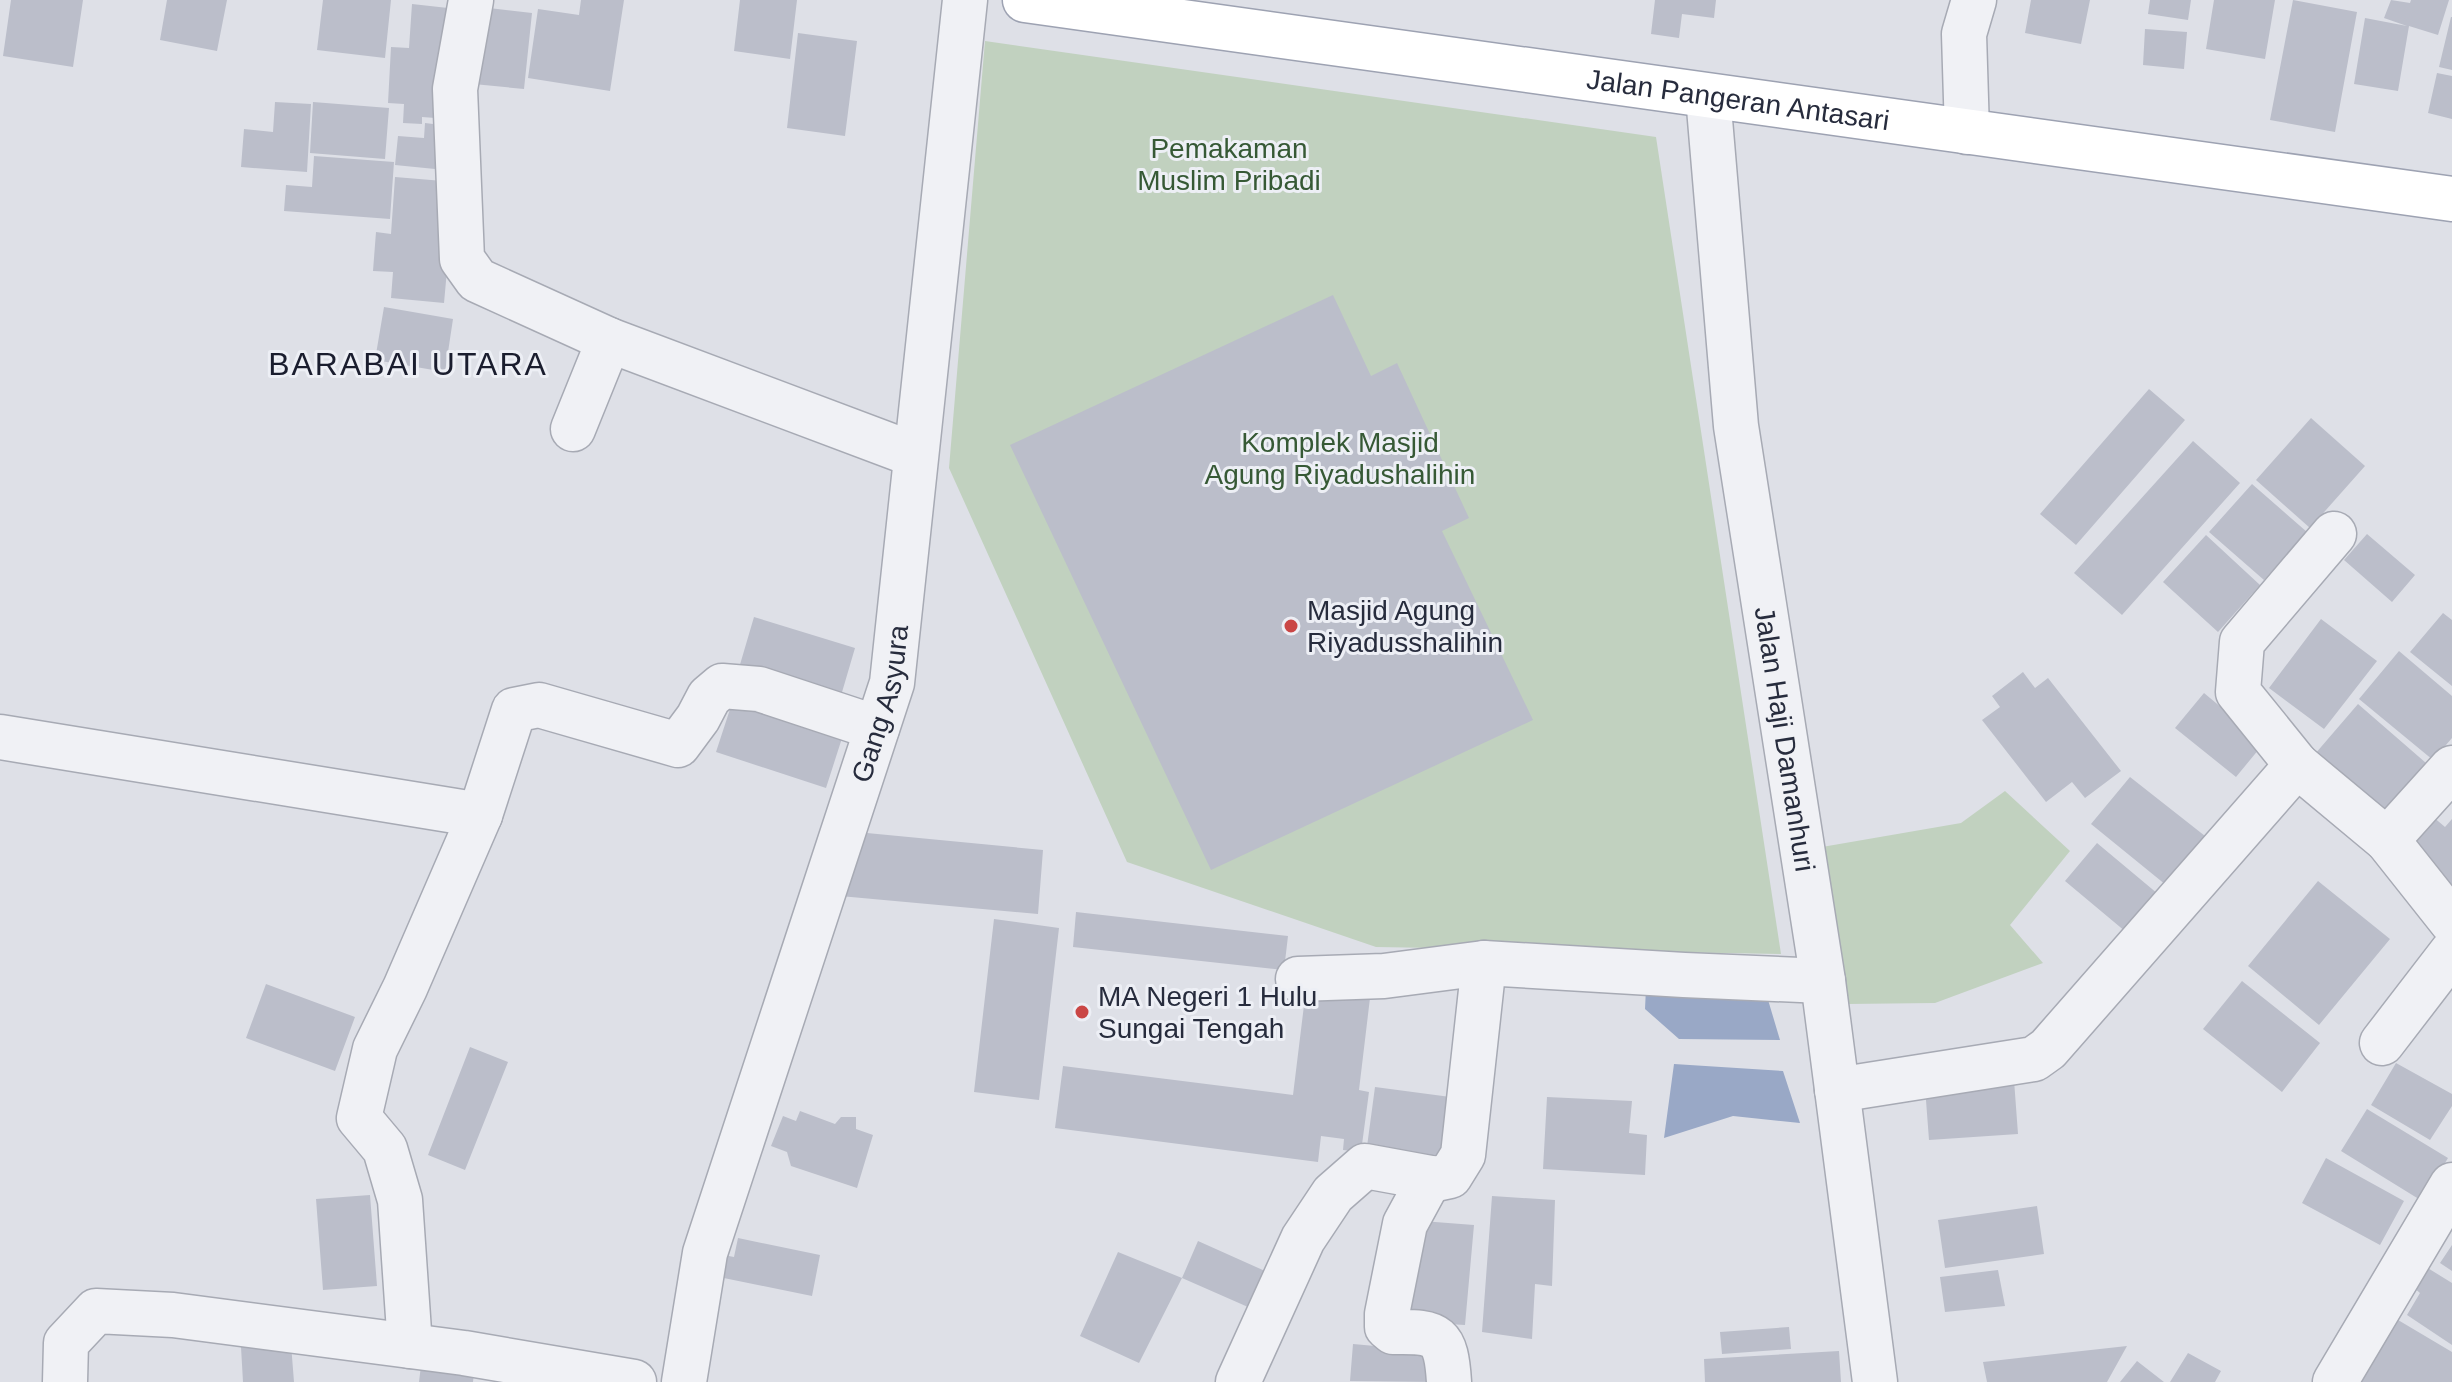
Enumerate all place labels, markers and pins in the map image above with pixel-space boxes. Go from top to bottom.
place label: Masjid Agung Riyadusshalihin [1307,595,1503,658]
marker: Masjid Agung Riyadusshalihin [1282,617,1300,635]
place label: MA Negeri 1 Hulu Sungai Tengah [1098,981,1317,1044]
marker: MA Negeri 1 Hulu Sungai Tengah [1073,1003,1091,1021]

